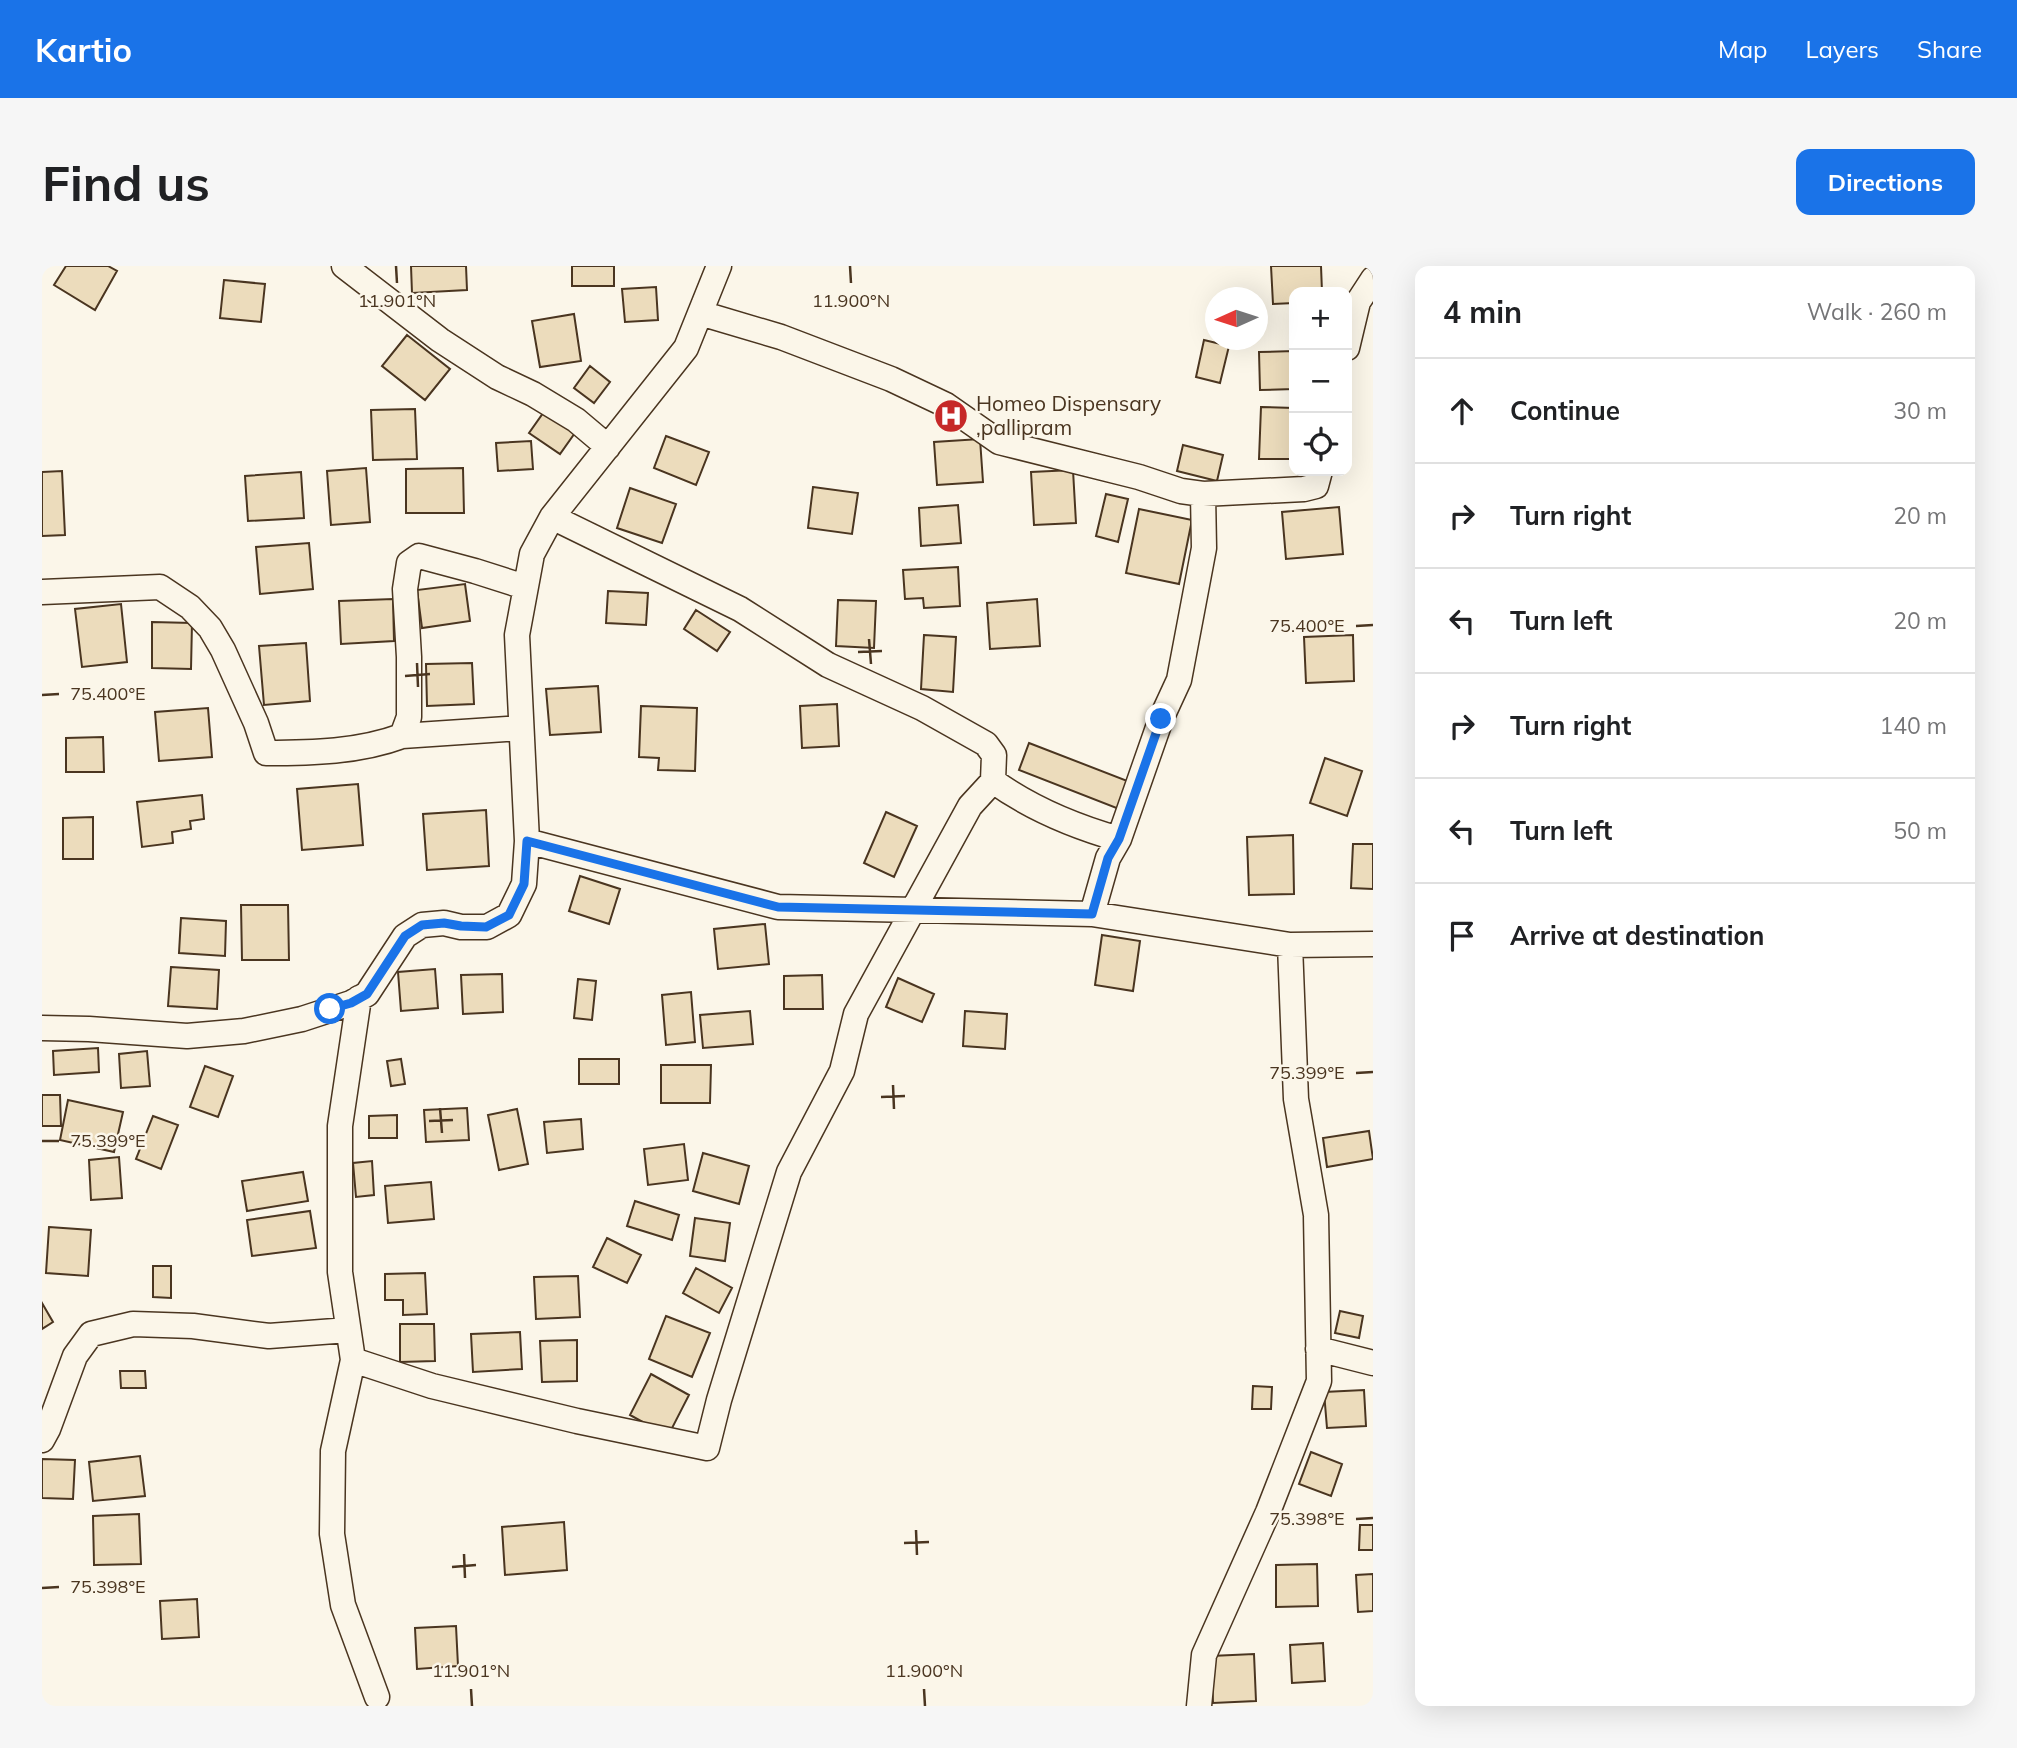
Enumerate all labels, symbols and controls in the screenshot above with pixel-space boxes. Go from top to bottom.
text: Kartio [35,29,132,70]
text: Map [1718,34,1767,64]
text: Layers [1805,34,1879,64]
text: Share [1917,34,1982,64]
button: Directions [1796,149,1975,215]
text: Find us [42,152,210,213]
north arrow [1205,287,1268,350]
map controls [1289,287,1352,476]
button: + [1289,287,1352,350]
text: 11.901°N [358,289,436,312]
text: 11.900°N [812,289,890,312]
text: 4 min [1443,293,1522,331]
text: Walk · 260 m [1807,297,1947,326]
button: − [1289,350,1352,413]
place label: Homeo Dispensary ,pallipram [976,390,1161,440]
icon: ahead [1443,392,1481,430]
text: Continue [1510,394,1620,427]
text: 30 m [1893,396,1947,425]
hospital icon: Homeo Dispensary ,pallipram [932,397,970,435]
button: locate [1289,413,1352,476]
icon: right [1443,497,1481,535]
text: Turn right [1510,499,1631,532]
text: 20 m [1893,501,1947,530]
icon: left [1443,602,1481,640]
text: Turn left [1510,604,1612,637]
text: 20 m [1893,606,1947,635]
text: 75.400°E [1269,614,1345,637]
text: 75.400°E [70,682,146,705]
route end [1145,703,1176,734]
icon: right [1443,707,1481,745]
text: Turn right [1510,709,1631,742]
text: 140 m [1879,711,1947,740]
icon: left [1443,812,1481,850]
text: Turn left [1510,814,1612,847]
text: 50 m [1893,816,1947,845]
icon: arrive [1443,917,1481,955]
text: Arrive at destination [1510,919,1765,952]
route start [314,993,345,1024]
text: 75.399°E [1269,1061,1345,1084]
text: 75.399°E [70,1129,146,1152]
text: 75.398°E [1269,1507,1345,1530]
text: 75.398°E [70,1575,146,1598]
text: 11.901°N [432,1659,510,1682]
text: 11.900°N [885,1659,963,1682]

